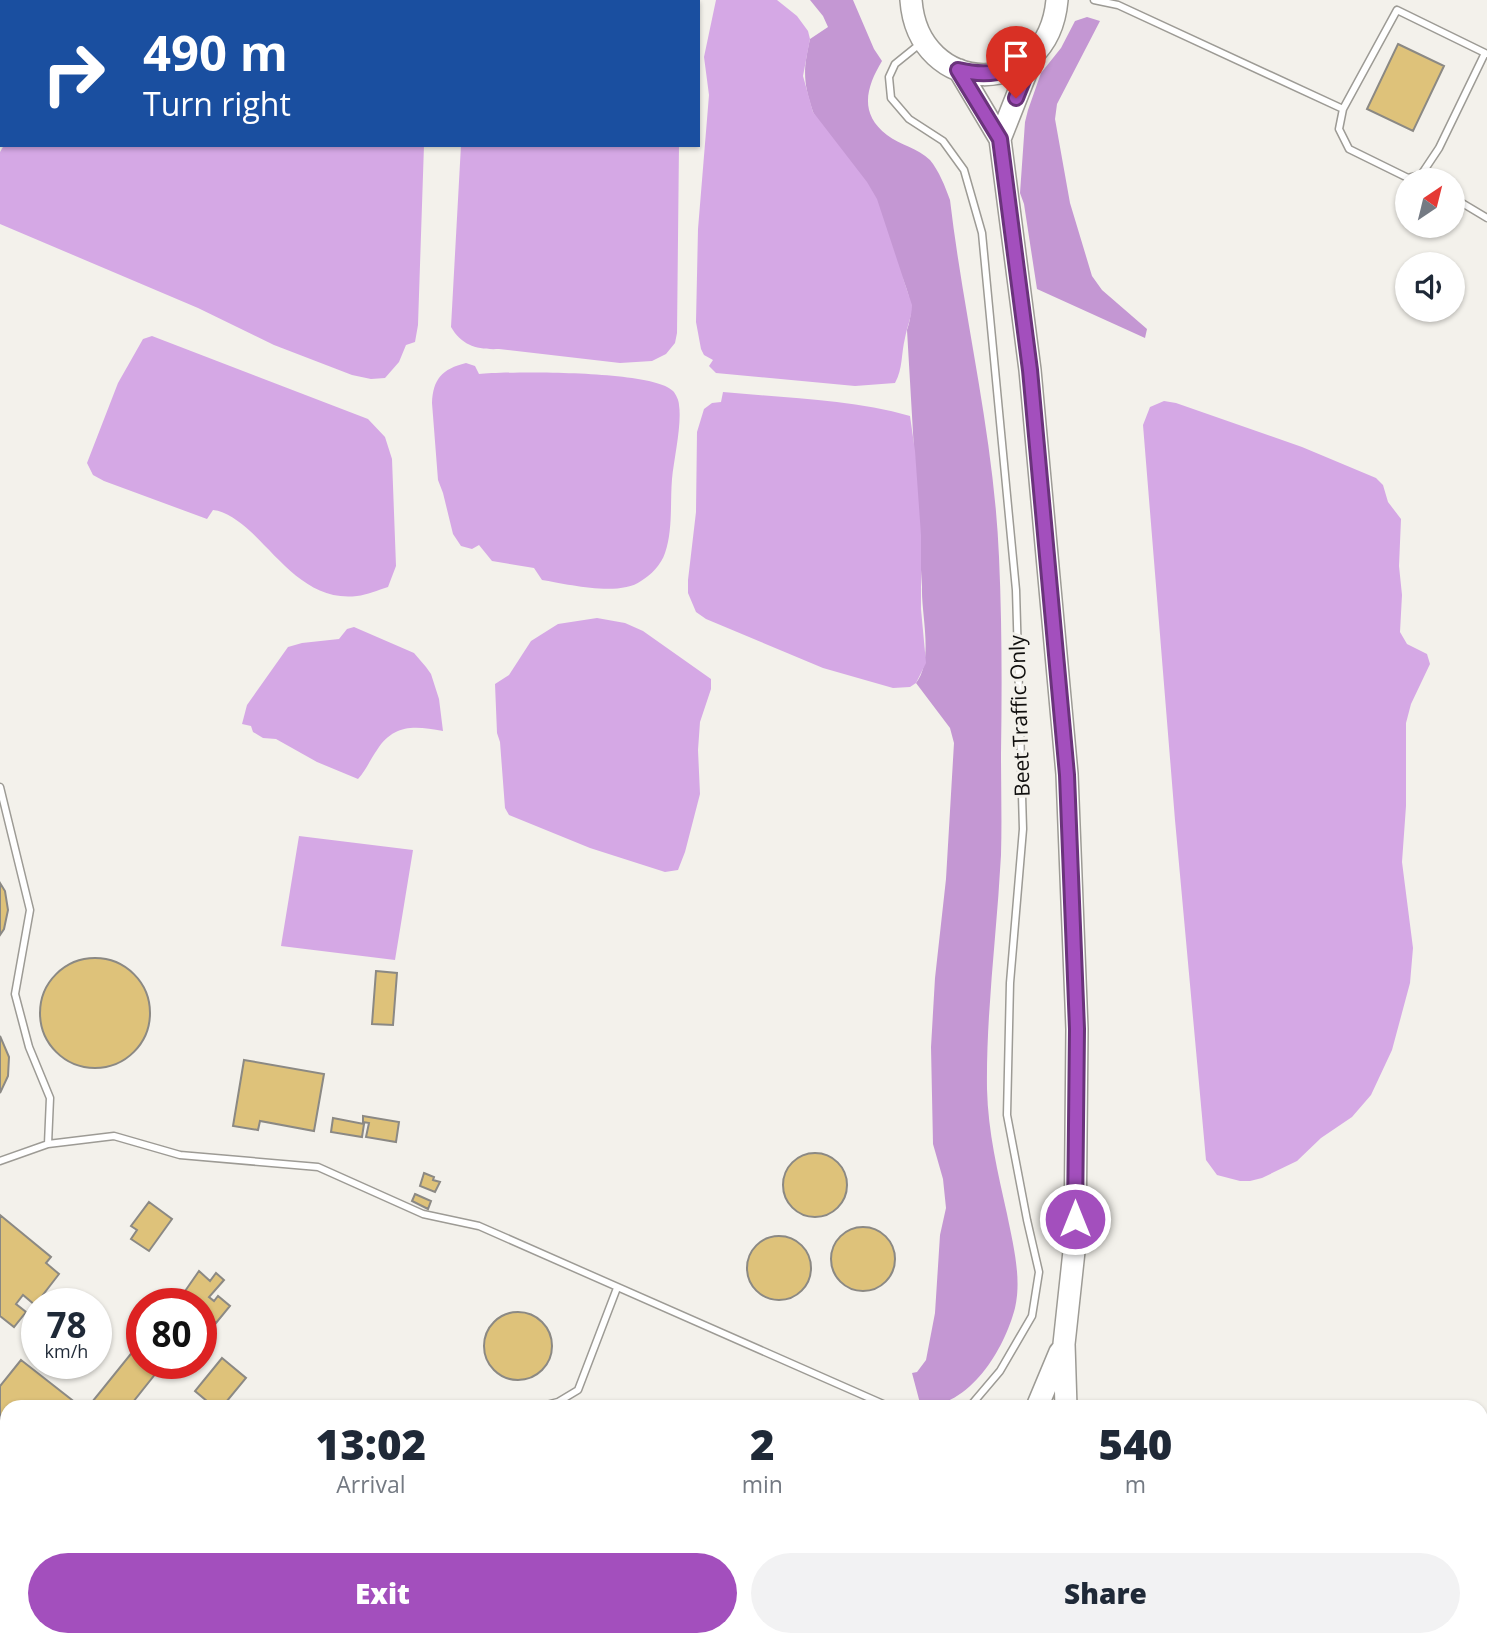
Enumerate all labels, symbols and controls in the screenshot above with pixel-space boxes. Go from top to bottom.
text: 490 m [143,19,288,85]
pin [986,26,1046,98]
icon: right [28,28,119,119]
icon: arrive [997,37,1035,75]
text: Turn right [143,82,291,125]
north arrow [1395,168,1465,238]
map controls [1395,168,1465,322]
button: sound [1395,252,1465,322]
street label: Beet Traffic Only [1002,634,1036,797]
position arrow [1038,1182,1112,1256]
speed limit sign: 80 [126,1288,217,1379]
text: 78 [46,1301,87,1348]
text: km/h [45,1339,88,1363]
text: 13:02 [316,1415,426,1472]
text: 2 [750,1415,775,1472]
text: 540 [1099,1415,1172,1472]
text: Arrival [336,1468,406,1500]
text: min [742,1468,783,1500]
text: m [1125,1468,1146,1500]
button: Exit [28,1553,737,1633]
button: Share [751,1553,1460,1633]

